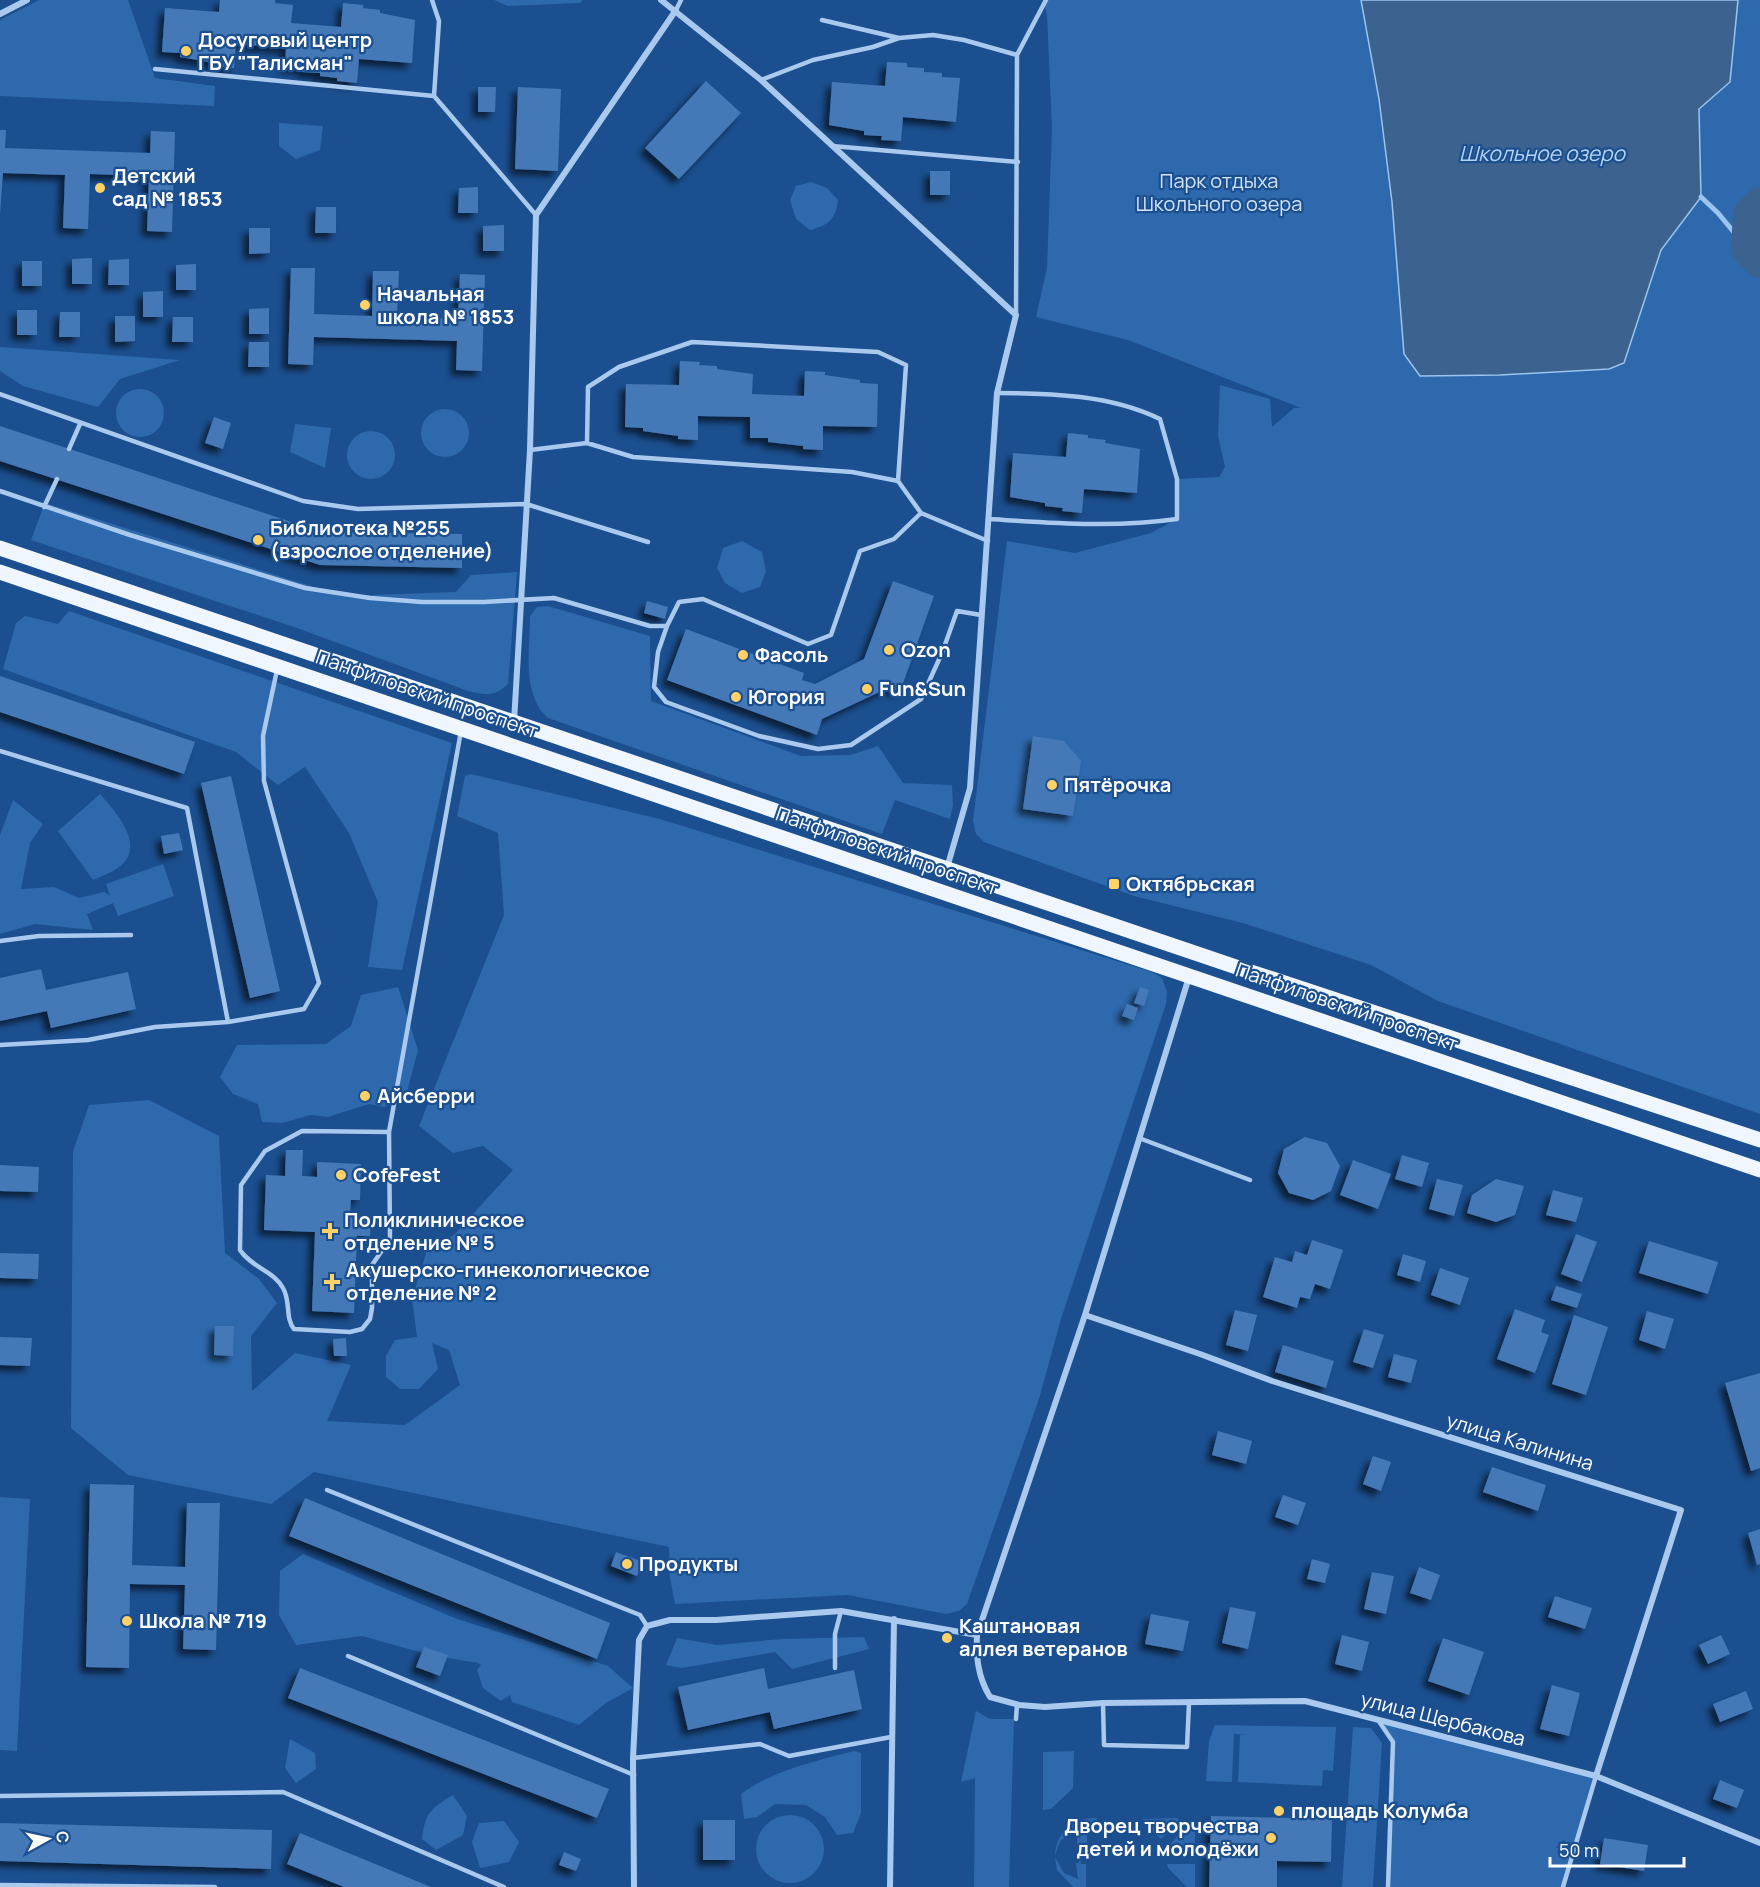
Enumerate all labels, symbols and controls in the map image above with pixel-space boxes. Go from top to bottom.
place label: Досуговый центр ГБУ "Талисман" [198,26,372,76]
marker: Досуговый центр ГБУ "Талисман" [179,44,193,58]
water label: Школьное озеро [1459,139,1627,167]
place label: Детский сад № 1853 [112,162,223,212]
park label: Парк отдыха Школьного озера [1136,167,1302,217]
marker: Детский сад № 1853 [93,181,107,195]
place label: Начальная школа № 1853 [377,280,514,330]
marker: Начальная школа № 1853 [358,298,372,312]
place label: Библиотека №255 (взрослое отделение) [270,514,493,564]
marker: Библиотека №255 (взрослое отделение) [251,533,265,547]
place label: Ozon [901,636,951,663]
place label: Фасоль [755,641,828,668]
street label: Панфиловский проспект [312,643,542,744]
marker: Ozon [882,643,896,657]
marker: Фасоль [736,648,750,662]
place label: Fun&Sun [879,675,966,702]
marker: Fun&Sun [860,682,874,696]
place label: Югория [748,683,825,710]
marker: Югория [729,690,743,704]
place label: Пятёрочка [1064,771,1171,798]
marker: Пятёрочка [1045,778,1059,792]
street label: Панфиловский проспект [772,800,1002,901]
place label: Октябрьская [1126,870,1255,897]
marker: Октябрьская [1107,877,1121,891]
street label: Панфиловский проспект [1232,956,1462,1057]
place label: Айсберри [377,1082,475,1109]
marker: Айсберри [358,1089,372,1103]
place label: CofeFest [353,1161,441,1188]
marker: CofeFest [334,1168,348,1182]
place label: Поликлиническое отделение № 5 [344,1206,525,1256]
marker: Поликлиническое отделение № 5 [321,1222,339,1240]
place label: Акушерско-гинекологическое отделение № 2 [346,1256,650,1306]
marker: Акушерско-гинекологическое отделение № 2 [323,1273,341,1291]
street label: улица Калинина [1443,1406,1597,1477]
place label: Продукты [639,1550,738,1577]
marker: Продукты [620,1557,634,1571]
place label: Школа № 719 [139,1607,267,1634]
place label: Каштановая аллея ветеранов [959,1612,1128,1662]
marker: Школа № 719 [120,1614,134,1628]
marker: Каштановая аллея ветеранов [940,1631,954,1645]
street label: улица Щербакова [1358,1685,1528,1752]
place label: площадь Колумба [1291,1797,1469,1824]
marker: площадь Колумба [1272,1804,1286,1818]
north arrow [18,1809,78,1869]
place label: Дворец творчества детей и молодёжи [1064,1812,1259,1862]
text: С [51,1830,75,1844]
scale bar [1550,1830,1684,1868]
marker: Дворец творчества детей и молодёжи [1264,1831,1278,1845]
text: 50 m [1559,1838,1599,1862]

